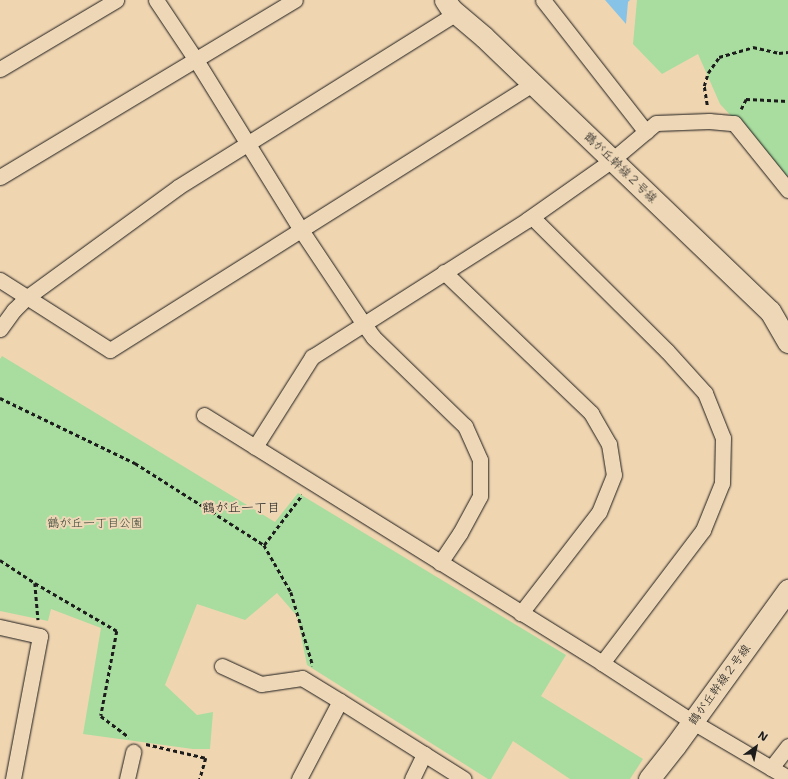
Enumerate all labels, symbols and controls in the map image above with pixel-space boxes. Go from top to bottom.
street label: 鶴が丘幹線２号線 [580,129,660,207]
district label: 鶴が丘一丁目 [202,500,280,516]
park label: 鶴が丘一丁目公園 [47,517,143,531]
street label: 鶴が丘幹線２号線 [686,642,754,728]
north arrow [736,727,776,767]
text: N [755,728,771,745]

